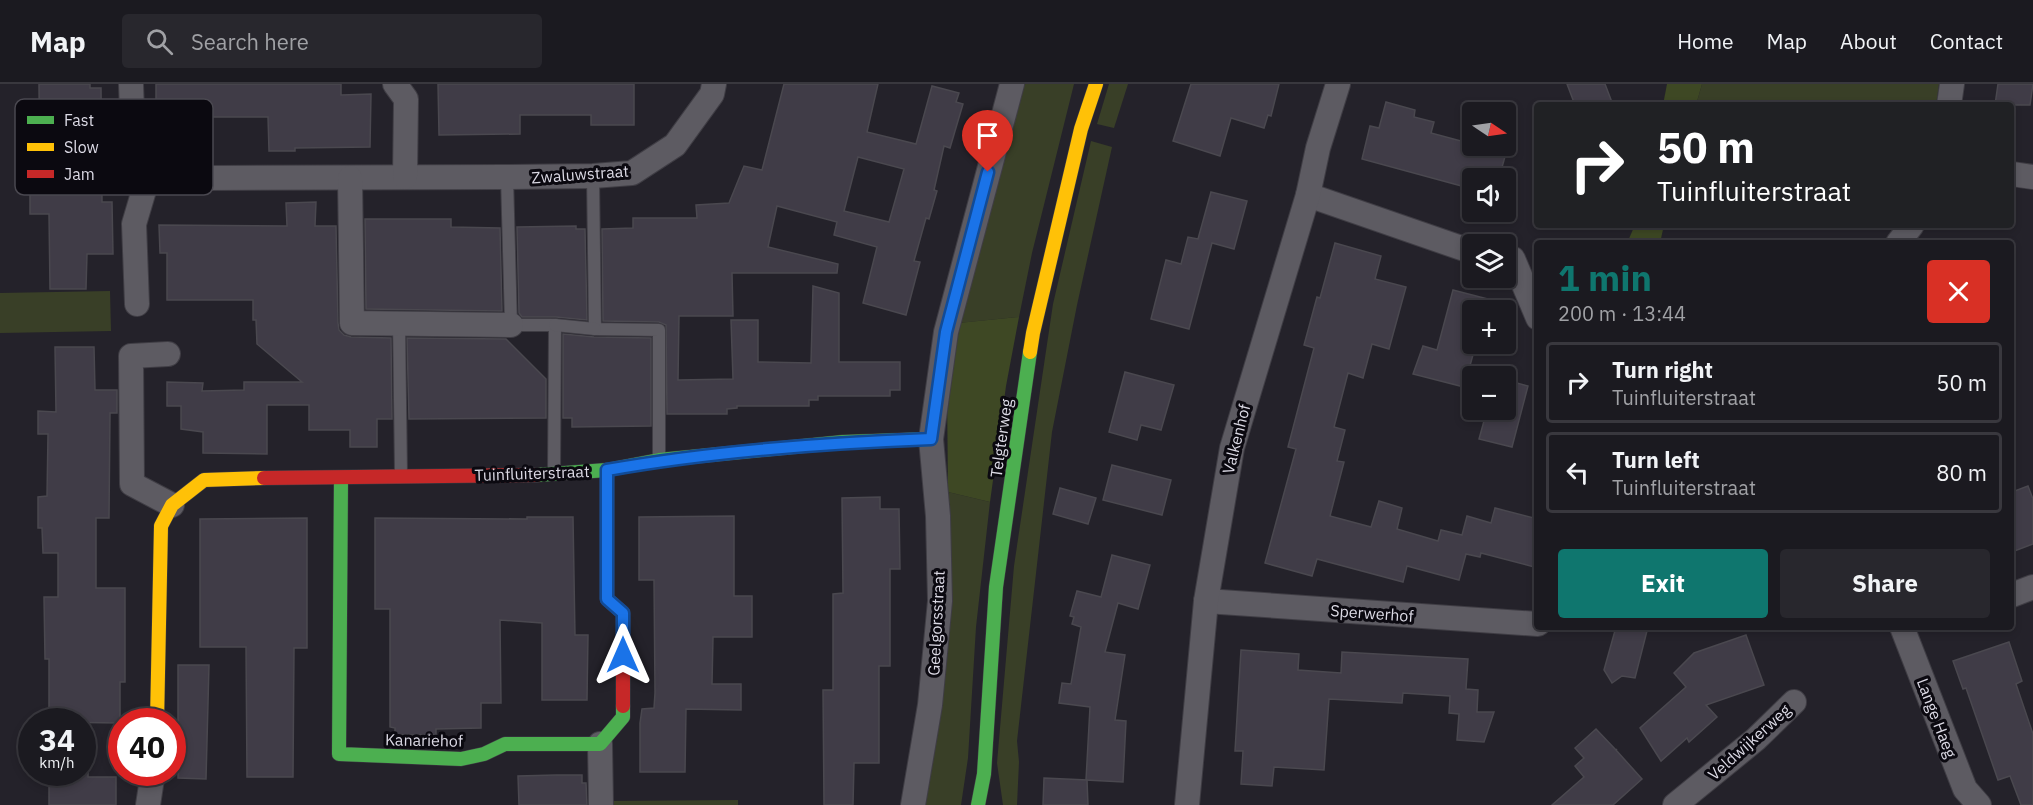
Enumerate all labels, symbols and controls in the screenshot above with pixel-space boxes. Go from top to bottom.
search box [122,14,542,68]
text: Map [30,23,86,60]
icon: search [143,25,176,58]
text: Search here [191,27,309,56]
text: Home [1677,27,1734,55]
text: Map [1767,27,1807,55]
text: About [1840,27,1897,55]
text: Contact [1930,27,2003,55]
legend [15,99,213,195]
north arrow [1462,102,1516,156]
map controls [1462,102,1516,420]
text: Fast [64,110,94,130]
pin [962,110,1013,172]
icon: arrive [971,119,1004,152]
text: 50 m [1657,120,1755,175]
icon: right [1558,126,1636,204]
text: Slow [64,137,99,157]
street label: Zwaluwstraat [531,161,629,187]
text: Jam [64,164,95,184]
button: sound [1462,168,1516,222]
text: Tuinfluiterstraat [1657,173,1851,208]
button: layers [1462,234,1516,288]
text: 1 min [1558,254,1652,301]
button: close [1927,260,1990,323]
button: + [1462,300,1516,354]
text: 200 m · 13:44 [1558,300,1686,327]
text: Turn right [1612,355,1713,384]
button: − [1462,366,1516,420]
icon: right [1561,366,1594,399]
text: 50 m [1936,368,1987,397]
text: Tuinfluiterstraat [1612,384,1756,411]
street label: Telgterweg [986,397,1017,479]
street label: Valkenhof [1218,402,1254,476]
text: Turn left [1612,445,1700,474]
icon: left [1561,456,1594,489]
text: 80 m [1936,458,1987,487]
street label: Tuinfluiterstraat [474,461,590,485]
text: Tuinfluiterstraat [1612,474,1756,501]
button: Exit [1558,549,1768,618]
button: Share [1780,549,1990,618]
street label: Geelgorsstraat [923,570,949,676]
street label: Sperwerhof [1330,600,1414,626]
position arrow [591,623,655,687]
street label: Lange Haeg [1913,675,1962,761]
street label: Veldwijkerweg [1704,699,1795,784]
speed limit sign: 40 [108,708,186,786]
text: 34 [39,720,75,759]
street label: Kanariehof [385,729,463,751]
text: km/h [39,753,75,772]

